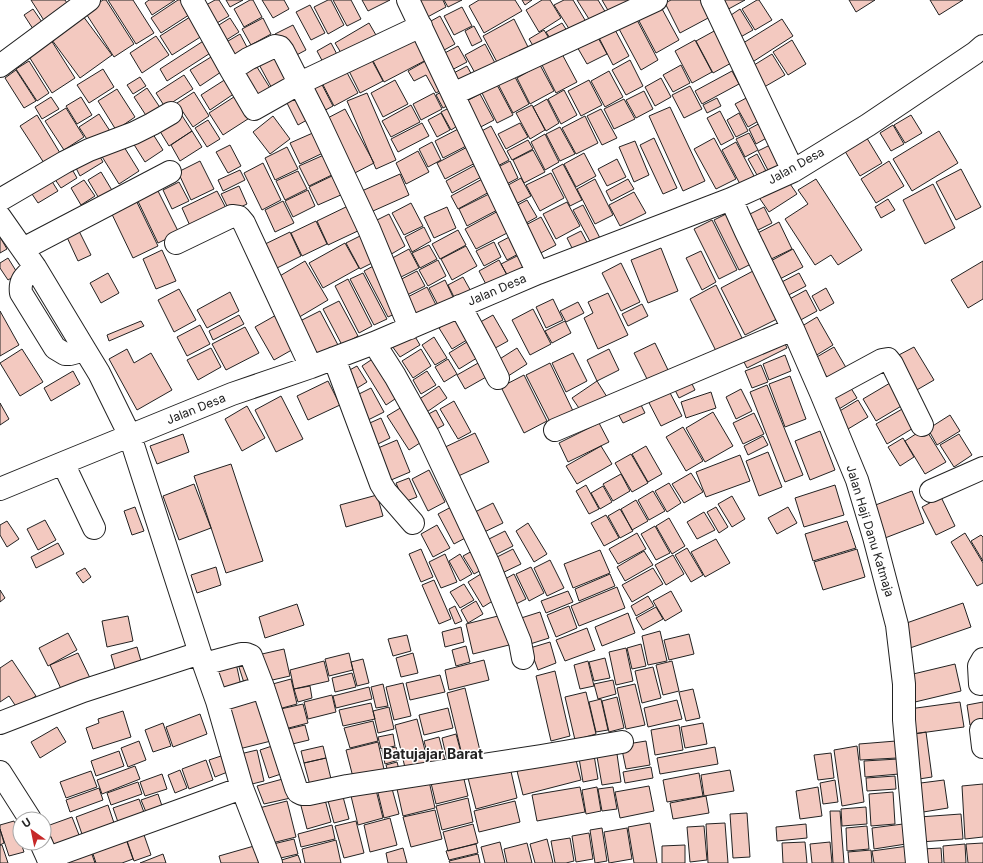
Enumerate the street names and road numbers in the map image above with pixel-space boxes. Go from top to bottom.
street label: Jalan Desa [765,144,827,187]
street label: Jalan Desa [465,270,528,309]
street label: Jalan Desa [164,390,228,427]
street label: Jalan Haji Danu Katmaja [843,463,898,599]

